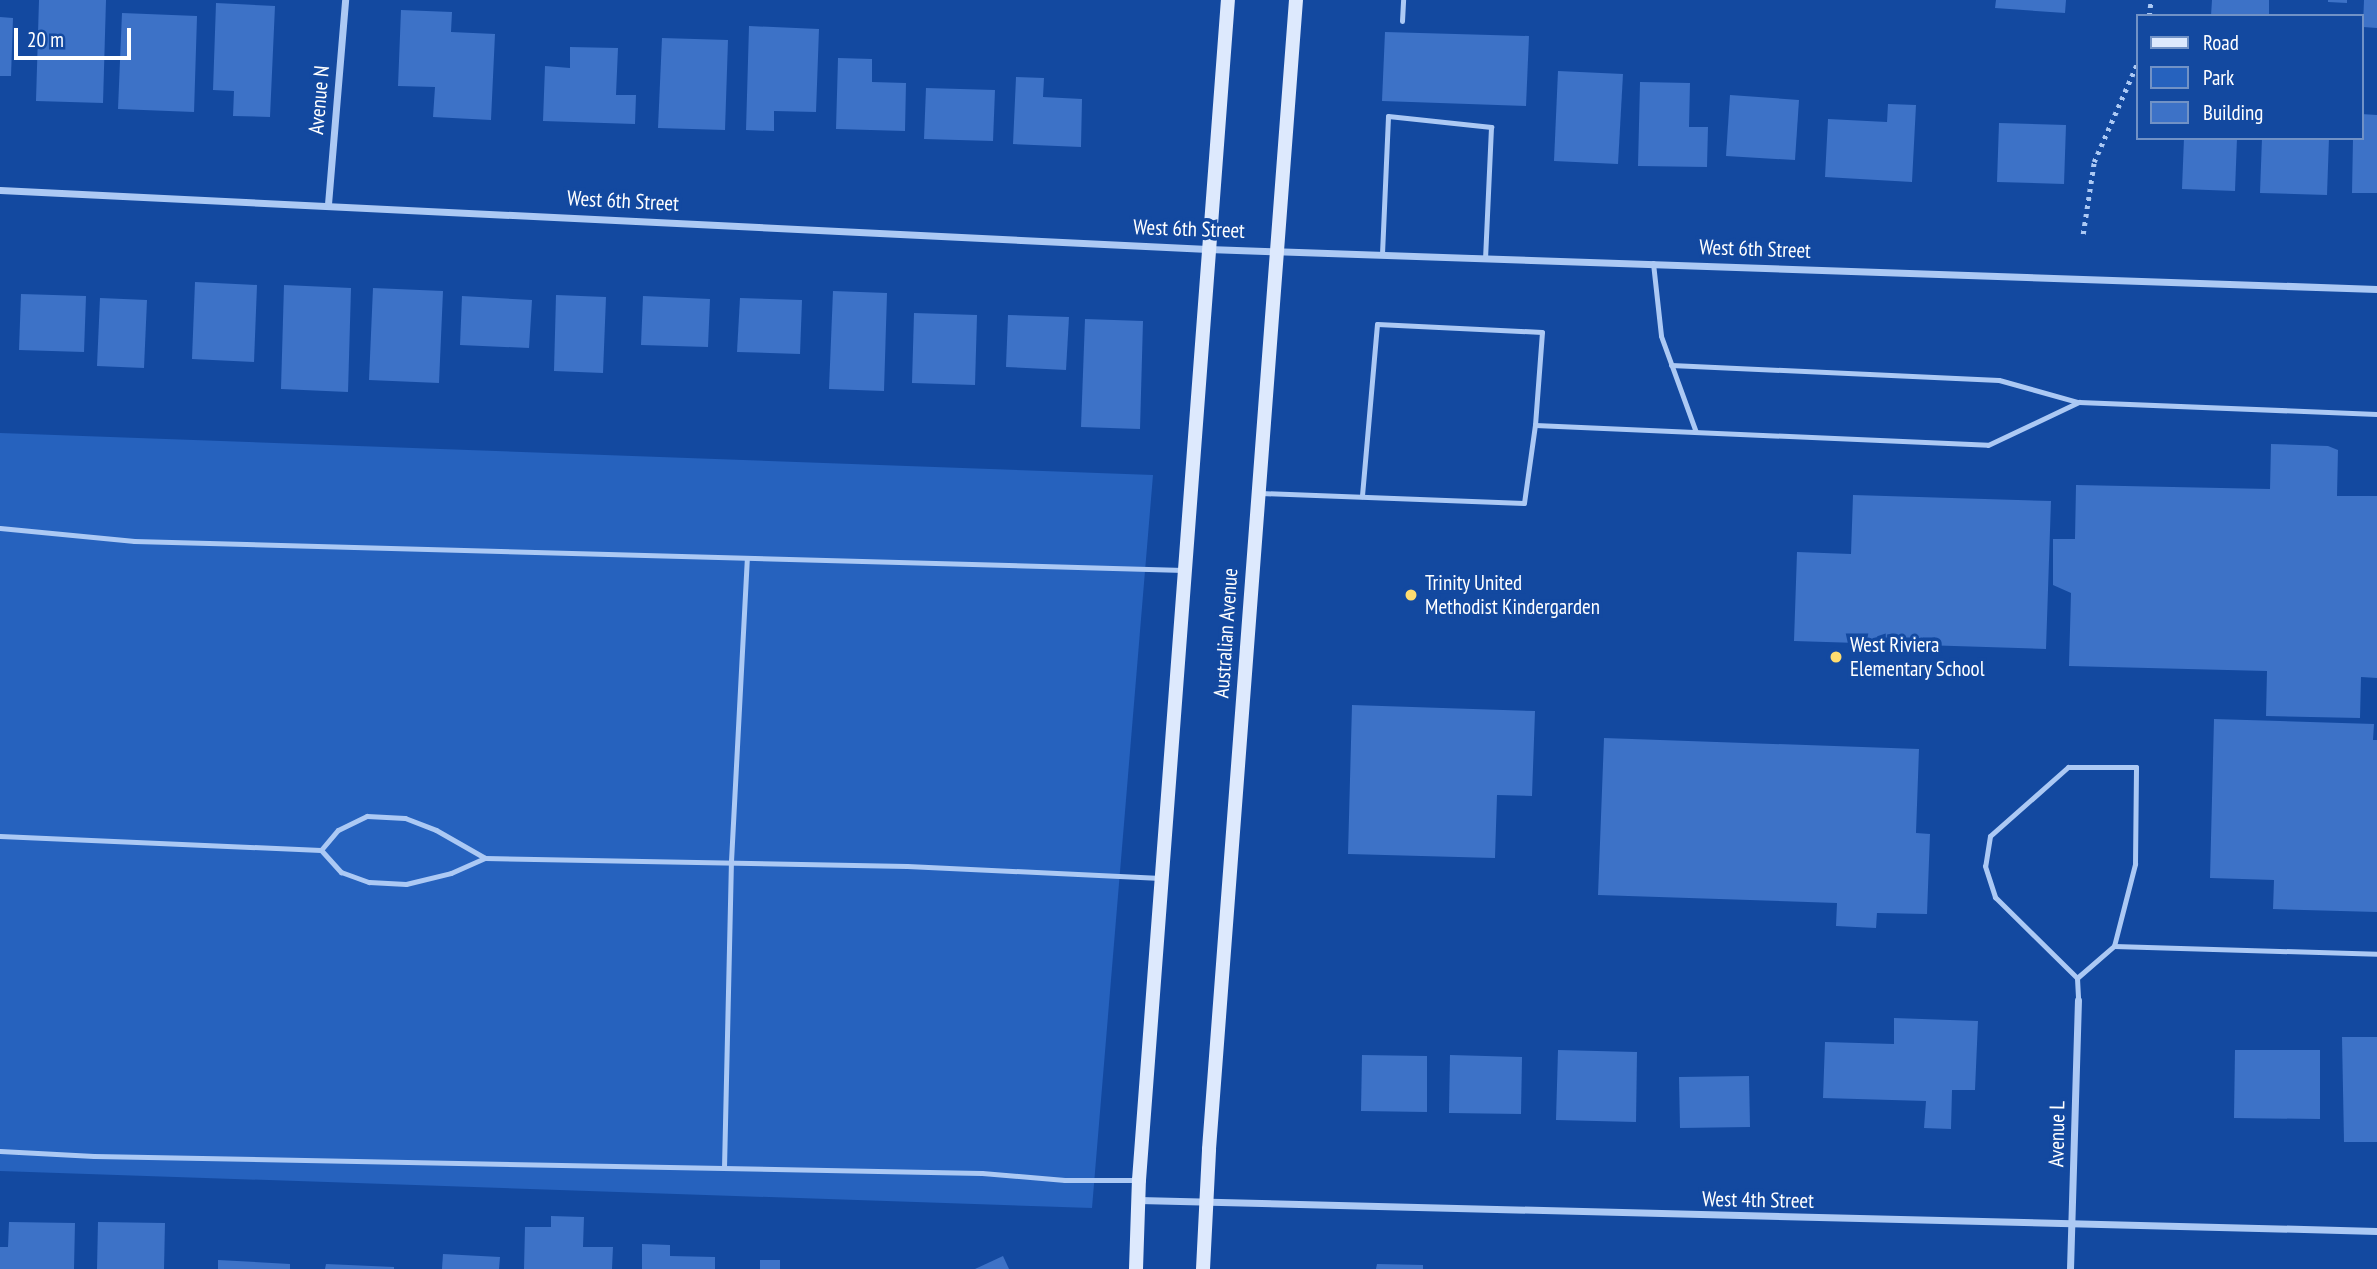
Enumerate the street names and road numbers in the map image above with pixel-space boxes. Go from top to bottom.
street label: Avenue N [303,65,335,135]
street label: West 6th Street [567,185,679,217]
street label: West 6th Street [1133,214,1245,244]
street label: West 6th Street [1699,234,1811,264]
street label: Australian Avenue [1209,567,1243,699]
street label: Avenue L [2044,1101,2070,1167]
street label: West 4th Street [1702,1186,1814,1214]

